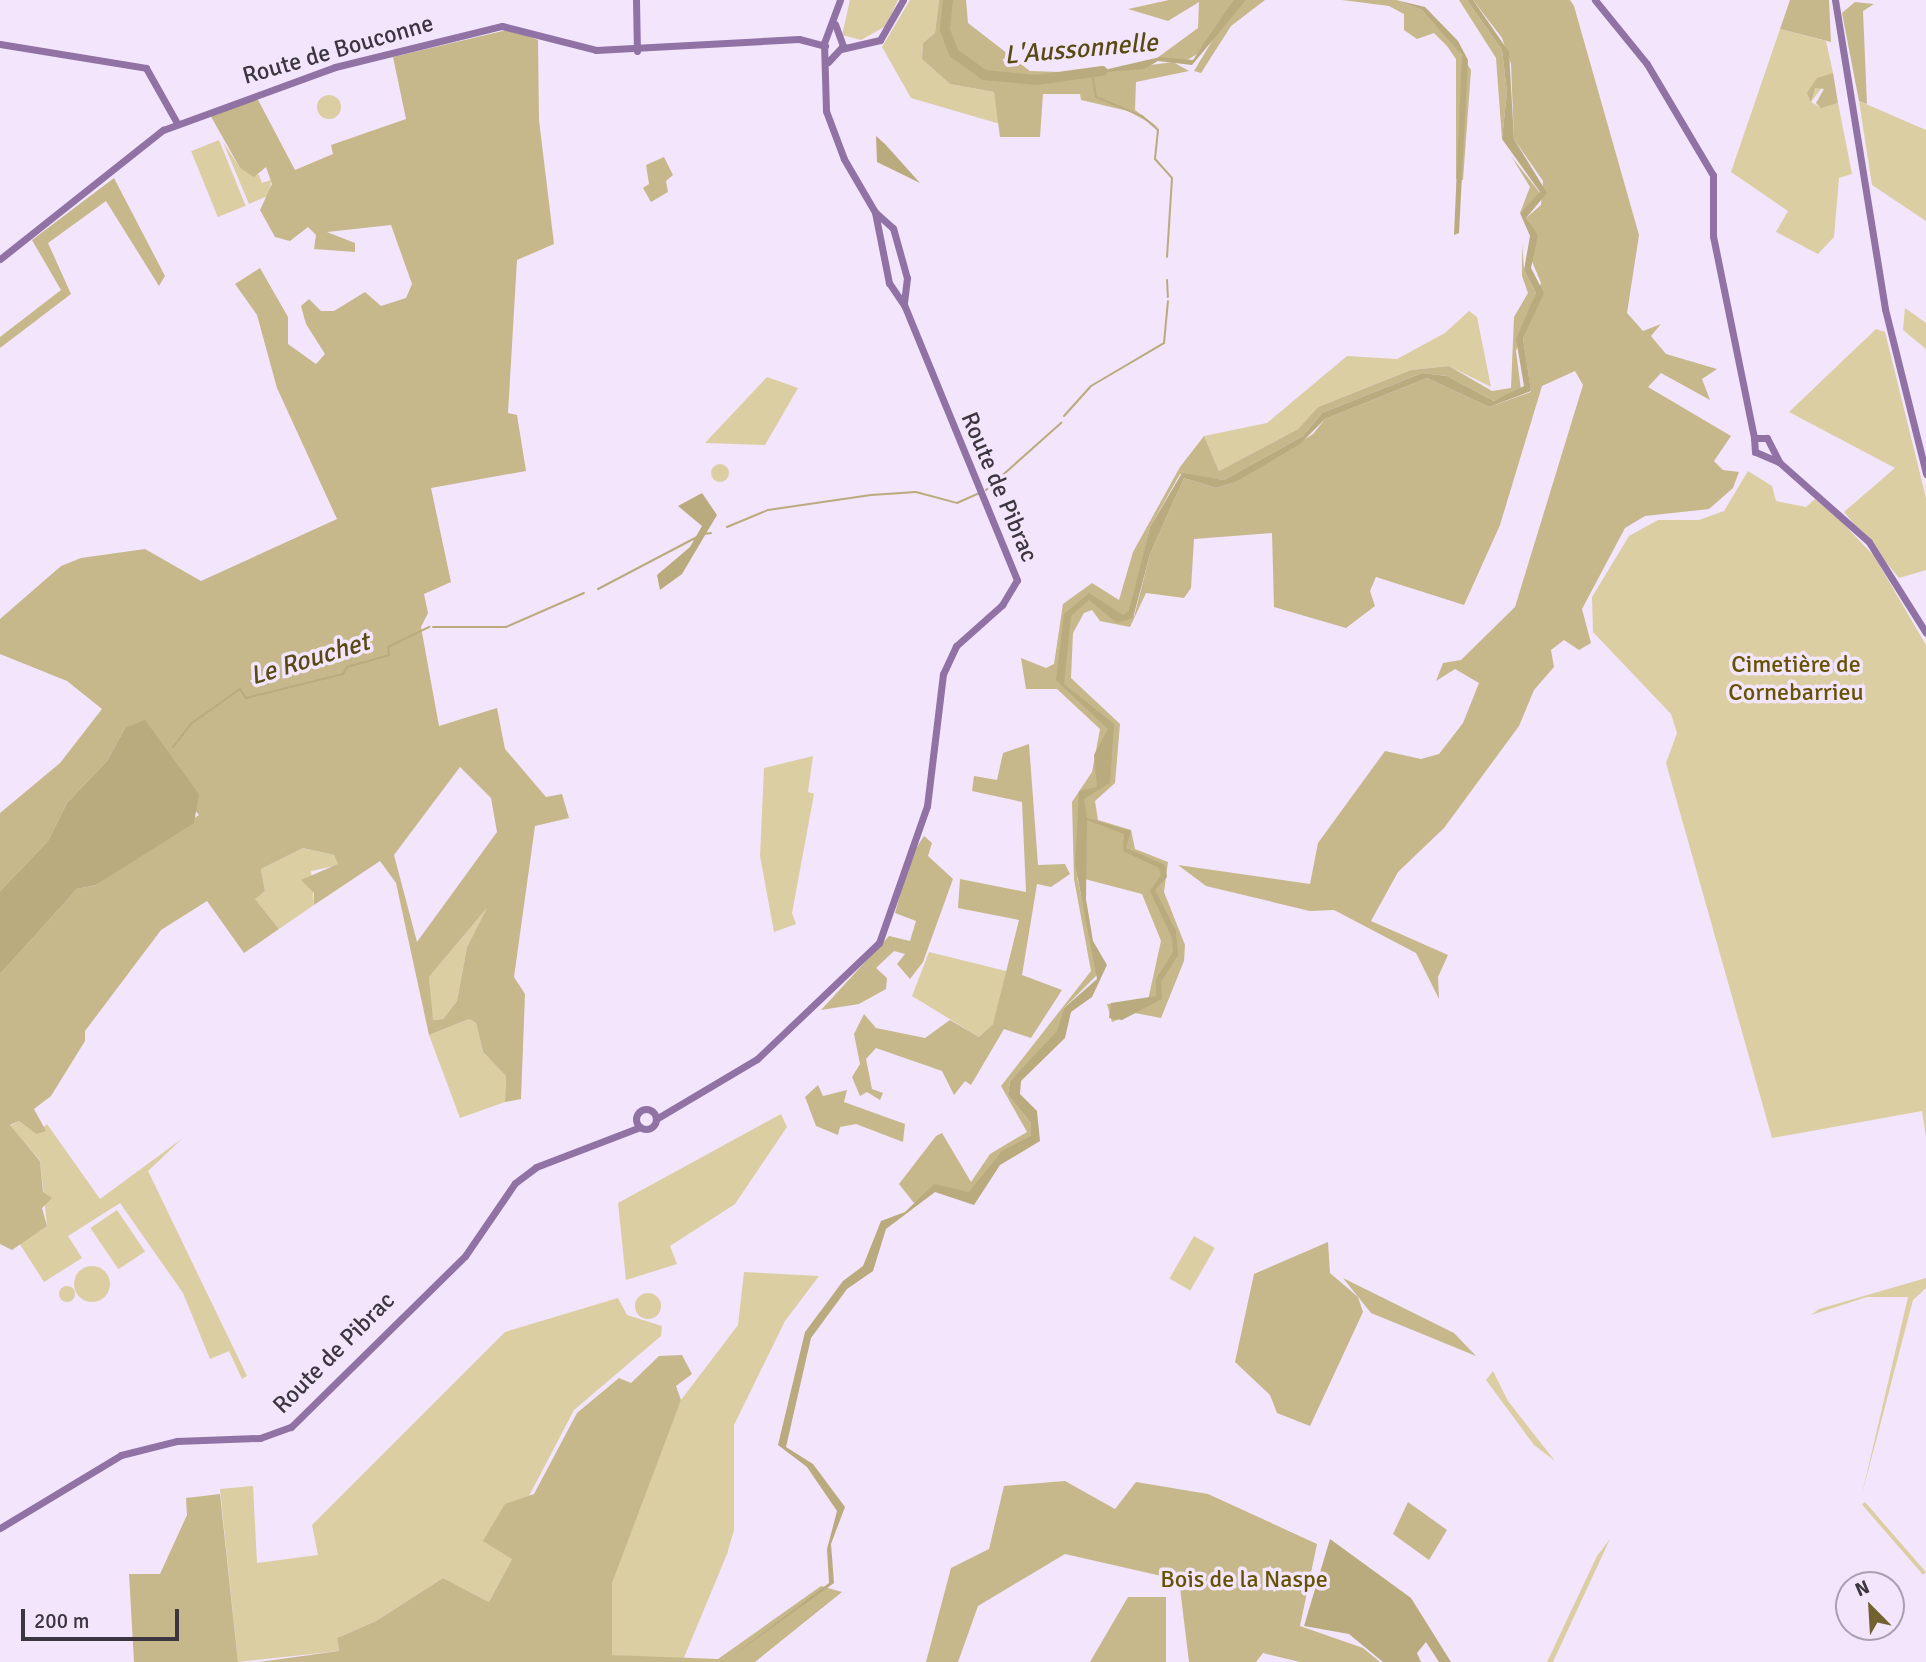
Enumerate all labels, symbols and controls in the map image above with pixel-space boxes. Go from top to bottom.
street label: Route de Bouconne [239,9,437,91]
water label: L'Aussonnelle [1003,28,1159,72]
street label: Route de Pibrac [954,408,1044,566]
water label: Le Rouchet [247,627,373,693]
park label: Cimetière de Cornebarrieu [1728,651,1864,707]
street label: Route de Pibrac [267,1286,401,1420]
park label: Bois de la Naspe [1160,1566,1328,1594]
north arrow [1835,1571,1905,1641]
text: N [1851,1575,1873,1602]
scale bar [24,1596,182,1640]
text: 200 m [34,1608,89,1634]

